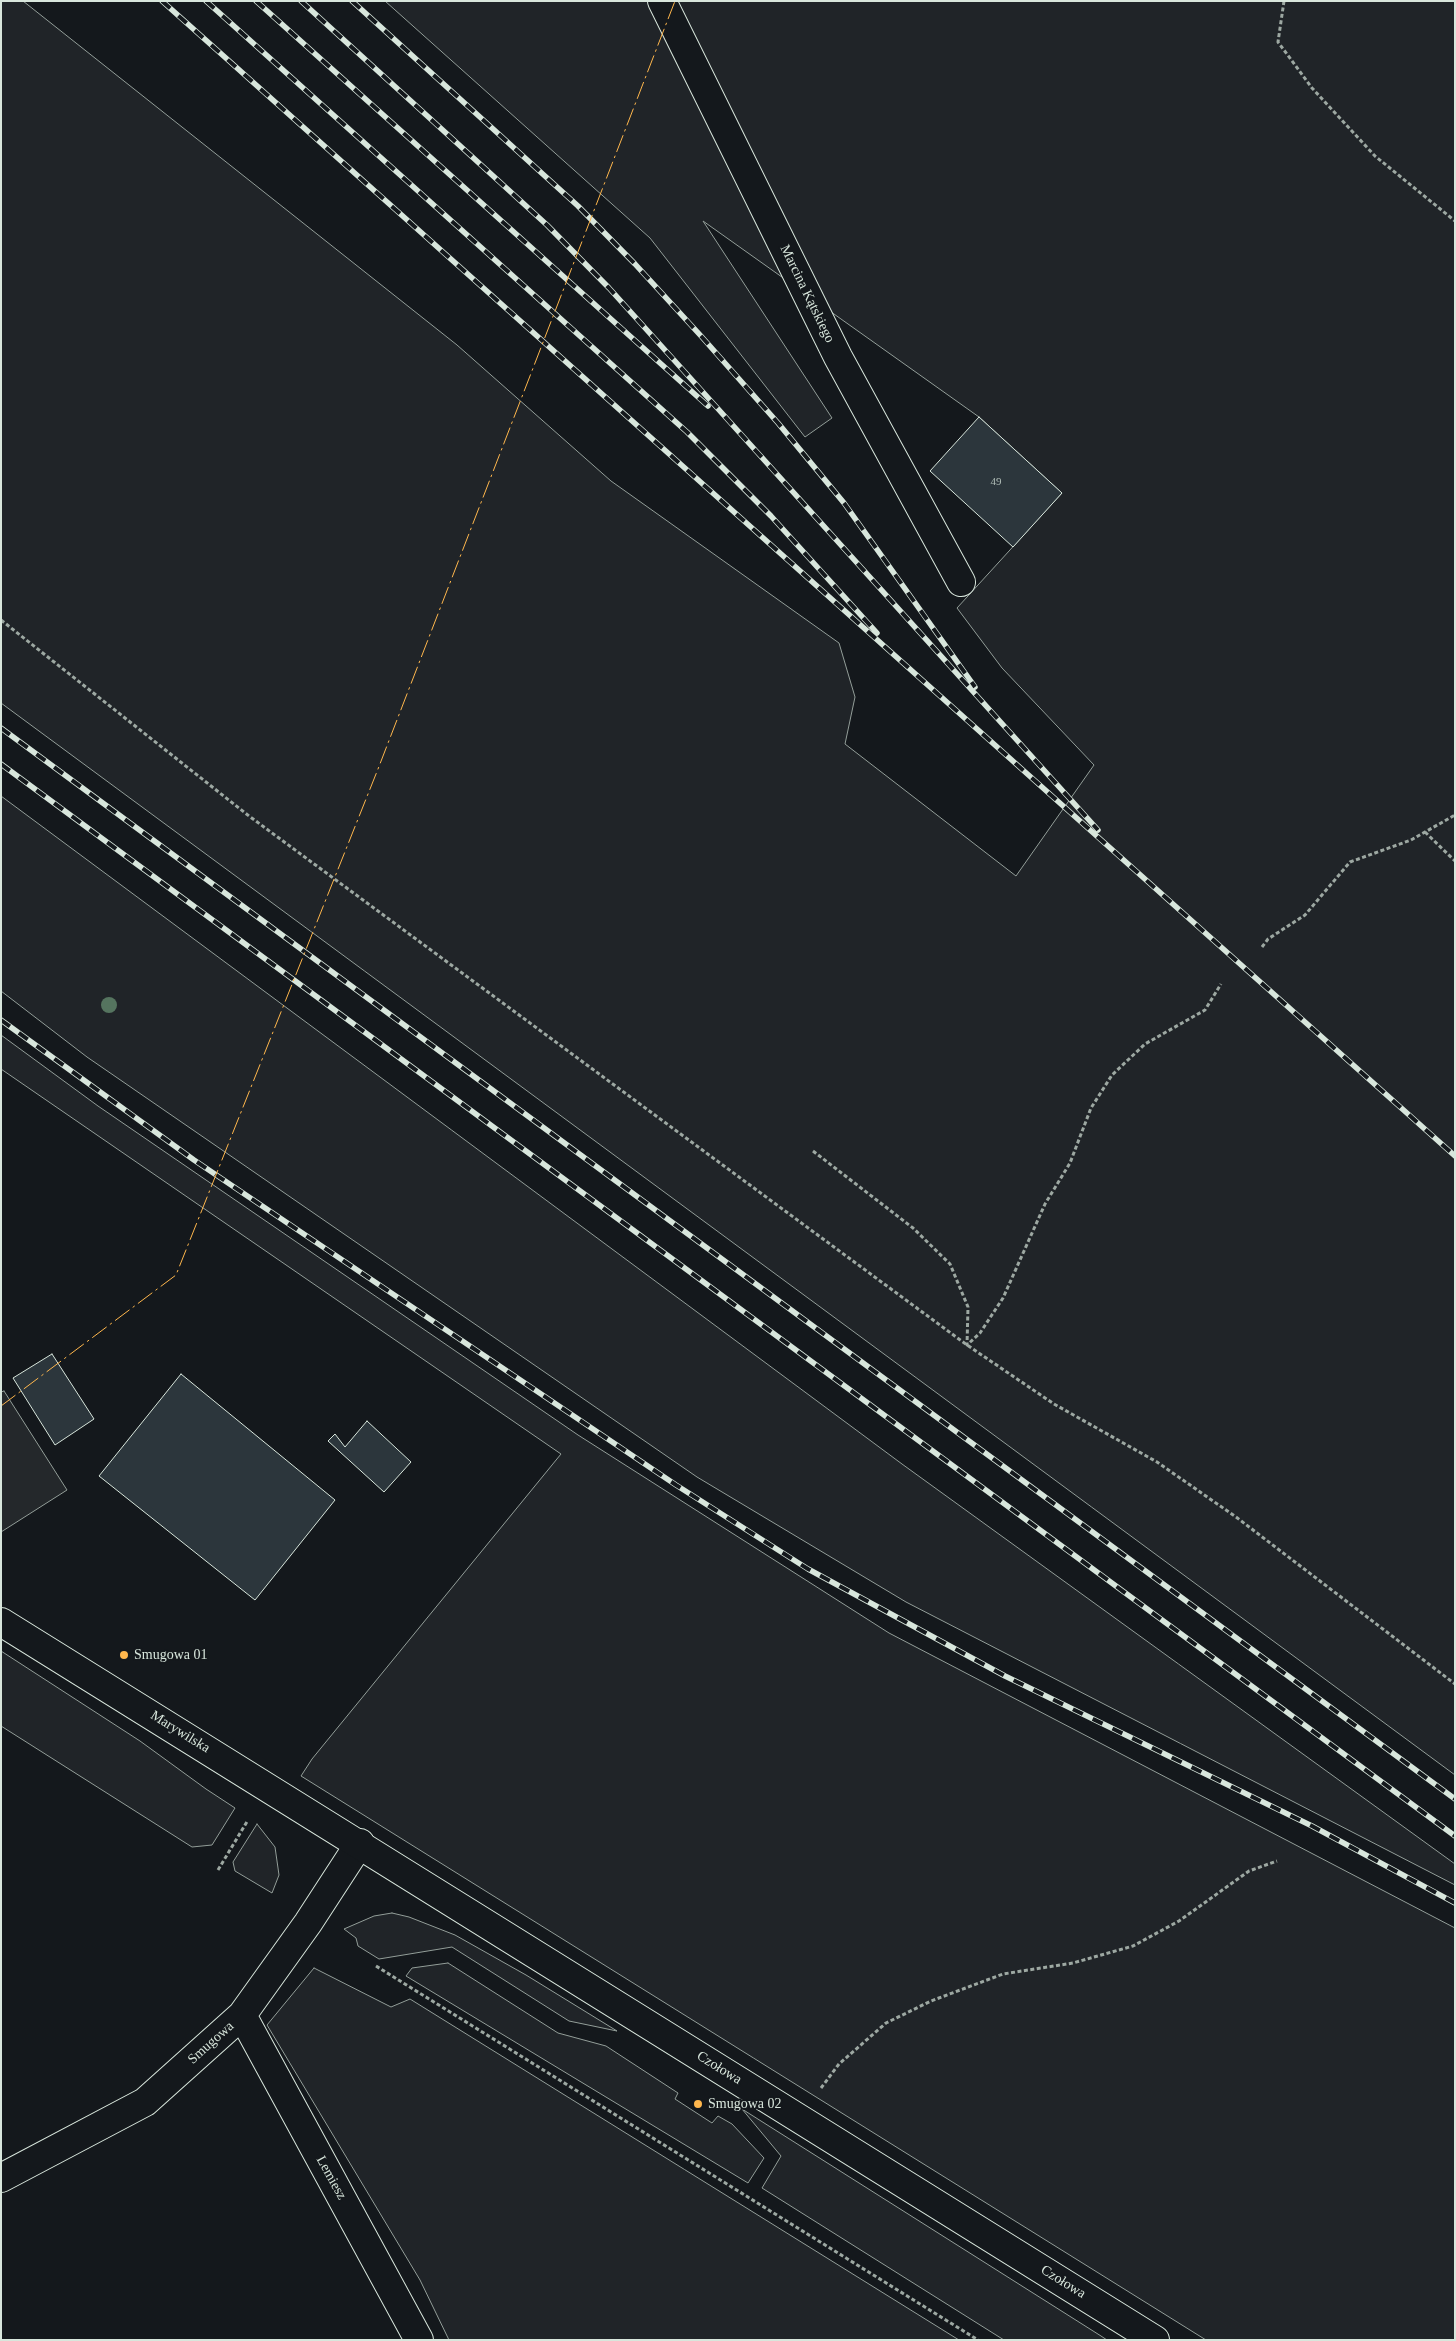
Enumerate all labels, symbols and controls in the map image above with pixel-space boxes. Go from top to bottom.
street label: Marcina Kątskiego [776,242,838,346]
house number: 49 [990,475,1001,489]
place label: Smugowa 01 [134,1647,208,1663]
marker: Smugowa 01 [118,1649,130,1661]
street label: Marywilska [147,1707,213,1757]
street label: Smugowa [185,2018,237,2068]
street label: Czołowa [693,2048,745,2088]
place label: Smugowa 02 [708,2096,781,2112]
marker: Smugowa 02 [692,2098,704,2110]
street label: Lemiesz [312,2153,350,2203]
street label: Czołowa [1037,2262,1089,2302]

